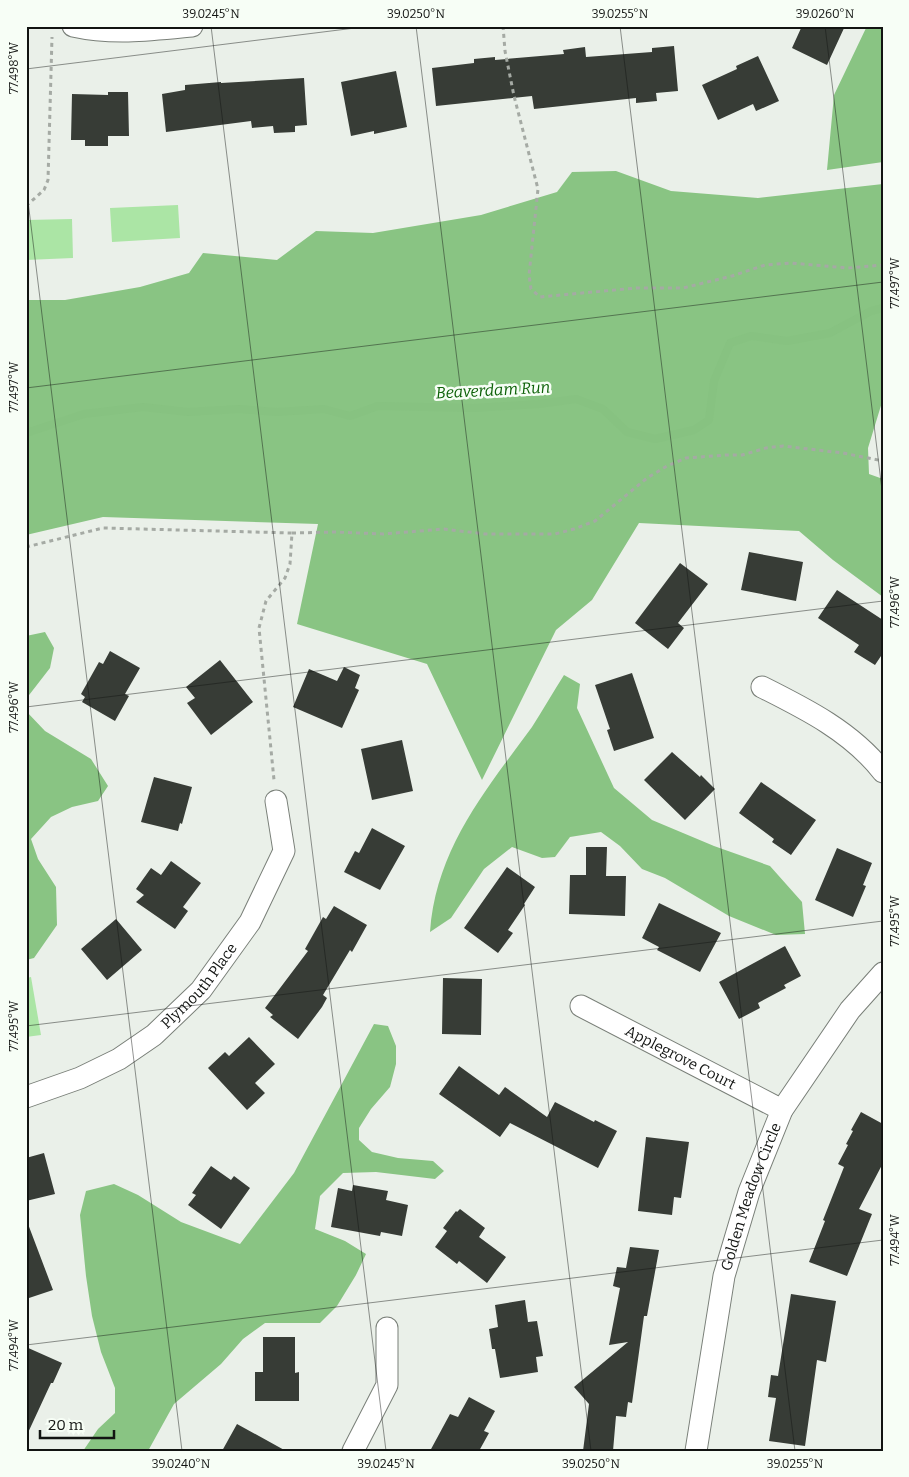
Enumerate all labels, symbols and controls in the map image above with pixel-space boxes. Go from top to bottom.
text: 39.0245°N [182,7,240,21]
text: 39.0250°N [387,7,446,21]
text: 39.0255°N [592,7,649,21]
text: 39.0260°N [796,7,855,21]
text: 77.498°W [7,41,21,94]
text: 77.497°W [888,257,902,309]
text: 77.497°W [7,361,21,413]
water label: Beaverdam Run [435,378,551,402]
text: 77.496°W [888,576,902,628]
text: 77.496°W [7,681,21,733]
text: 77.495°W [888,895,902,947]
street label: Plymouth Place [157,940,241,1032]
text: 77.495°W [7,1000,21,1052]
street label: Applegrove Court [622,1021,739,1094]
street label: Golden Meadow Circle [717,1120,785,1273]
text: 77.494°W [888,1214,902,1266]
text: 77.494°W [7,1319,21,1371]
scale bar [40,1407,114,1439]
text: 20 m [48,1416,84,1434]
text: 39.0240°N [152,1457,211,1471]
text: 39.0245°N [357,1457,415,1471]
text: 39.0250°N [562,1457,621,1471]
text: 39.0255°N [767,1457,824,1471]

